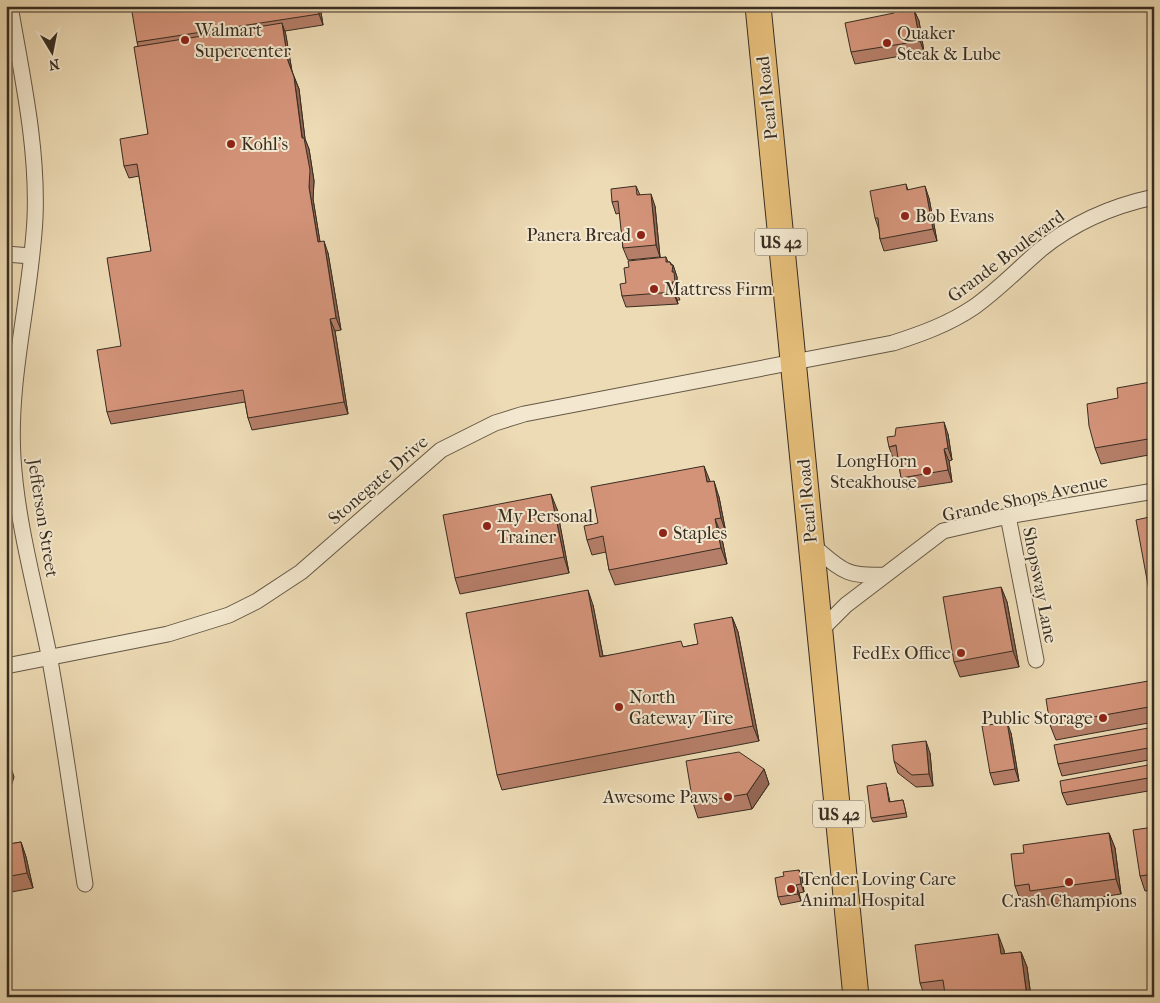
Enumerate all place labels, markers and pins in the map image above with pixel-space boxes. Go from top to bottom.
place label: Walmart Supercenter [194,20,291,62]
place label: Quaker Steak & Lube [897,23,1001,65]
marker: Walmart Supercenter [179,34,191,46]
marker: Quaker Steak & Lube [881,37,893,49]
place label: Kohl's [241,134,289,155]
marker: Kohl's [225,138,237,150]
place label: Bob Evans [915,206,994,227]
marker: Bob Evans [899,210,911,222]
place label: Panera Bread [527,225,631,246]
marker: Panera Bread [635,229,647,241]
place label: Mattress Firm [664,279,773,300]
marker: Mattress Firm [648,283,660,295]
place label: LongHorn Steakhouse [830,451,918,493]
marker: LongHorn Steakhouse [921,465,933,477]
place label: My Personal Trainer [497,506,593,548]
marker: My Personal Trainer [481,520,493,532]
place label: Staples [673,523,727,544]
marker: Staples [657,527,669,539]
place label: FedEx Office [852,643,951,664]
marker: FedEx Office [955,647,967,659]
place label: North Gateway Tire [629,687,734,729]
marker: North Gateway Tire [613,701,625,713]
place label: Public Storage [982,708,1093,729]
marker: Public Storage [1097,712,1109,724]
place label: Awesome Paws [602,787,718,808]
marker: Awesome Paws [722,791,734,803]
place label: Tender Loving Care Animal Hospital [800,869,956,911]
marker: Crash Champions [1063,876,1075,888]
marker: Tender Loving Care Animal Hospital [785,883,797,895]
place label: Crash Champions [1001,891,1137,912]

